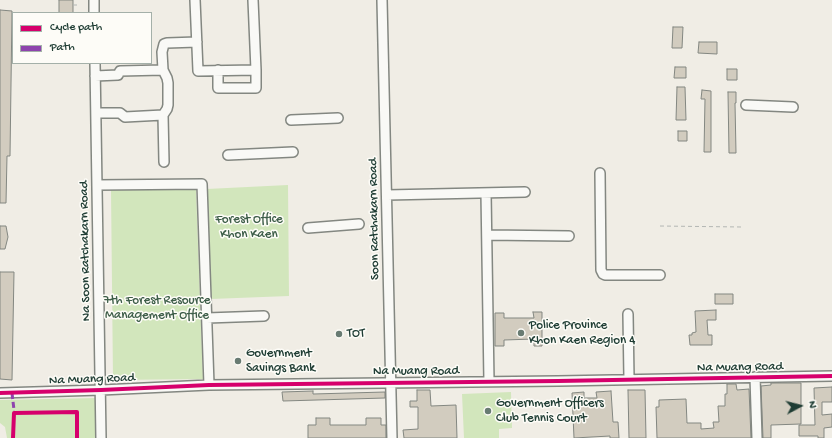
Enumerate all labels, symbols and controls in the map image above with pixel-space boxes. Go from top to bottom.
legend [12,12,152,64]
text: Cycle path [50,21,102,35]
text: Path [50,41,75,55]
street label: Soon Ratchakarn Road [366,158,384,280]
street label: Na Soon Ratchakarn Road [77,180,95,322]
park label: Forest Office Khon Kaen [215,212,283,243]
park label: 7th Forest Resource Management Office [104,293,210,324]
place label: Police Province Khon Kaen Region 4 [529,318,635,349]
place label: TOT [347,326,365,342]
marker: Police Province Khon Kaen Region 4 [516,328,526,338]
marker: TOT [334,329,344,339]
place label: Government Savings Bank [246,346,315,377]
marker: Government Savings Bank [233,356,243,366]
street label: Na Muang Road [697,359,783,377]
street label: Na Muang Road [373,364,459,380]
street label: Na Muang Road [49,371,135,389]
north arrow [780,386,820,426]
place label: Government Officers Club Tennis Court [496,396,604,427]
text: N [806,400,818,409]
marker: Government Officers Club Tennis Court [483,406,493,416]

